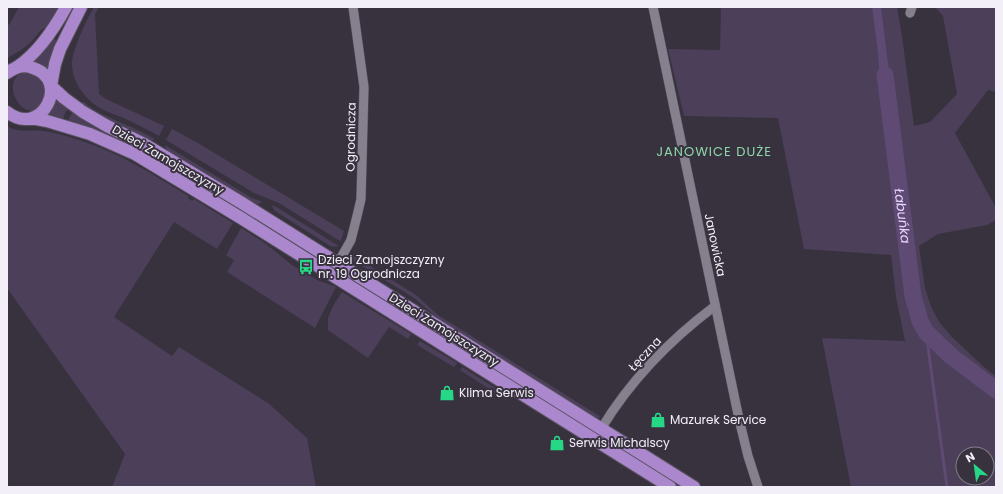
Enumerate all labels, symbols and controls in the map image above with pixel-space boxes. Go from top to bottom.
street label: Ogrodnicza [341,102,360,172]
street label: Dzieci Zamojszczyzny [109,121,227,199]
district label: JANOWICE DUŻE [656,142,772,161]
water label: Łabuńka [889,187,915,245]
street label: Janowicka [701,212,730,278]
place label: Dzieci Zamojszczyzny nr. 19 Ogrodnicza [318,251,445,282]
bus stop icon: Dzieci Zamojszczyzny nr. 19 Ogrodnicza [297,258,315,276]
street label: Dzieci Zamojszczyzny [386,289,503,370]
street label: Łęczna [624,333,665,375]
shop icon: Klima Serwis [438,384,456,402]
place label: Klima Serwis [459,384,534,401]
shop icon: Mazurek Service [649,411,667,429]
place label: Mazurek Service [670,411,766,428]
shop icon: Serwis Michalscy [548,434,566,452]
place label: Serwis Michalscy [569,434,670,451]
north arrow [955,446,995,486]
text: N [963,448,978,466]

